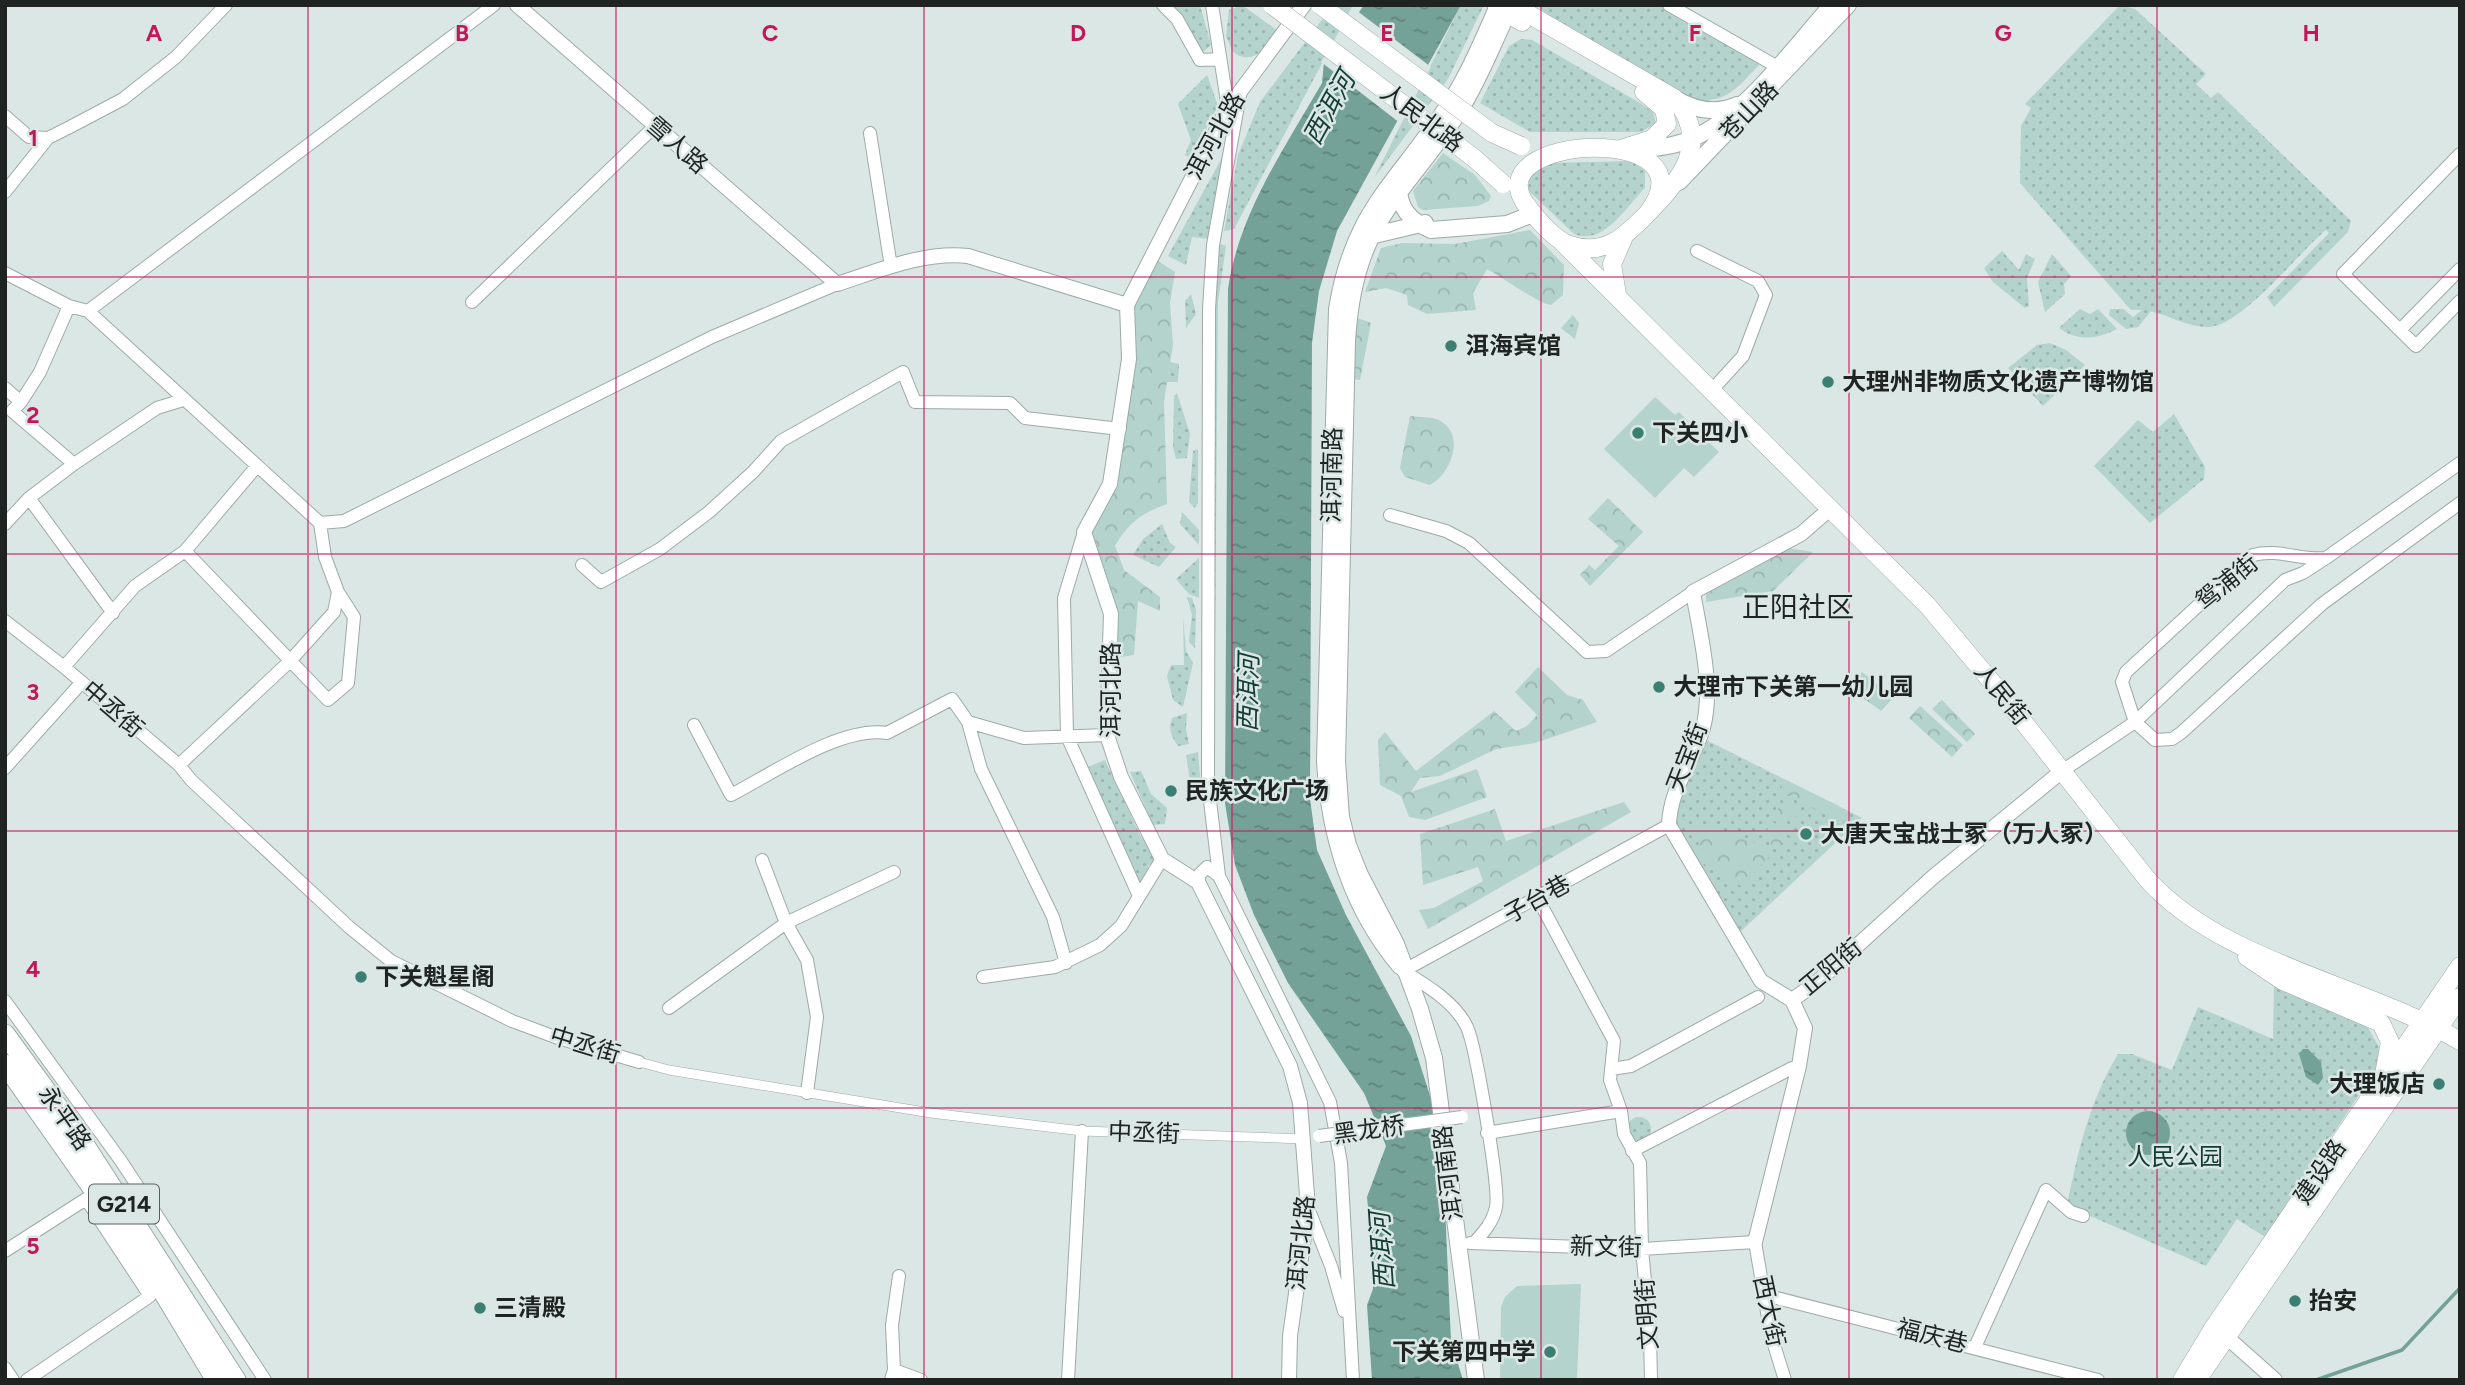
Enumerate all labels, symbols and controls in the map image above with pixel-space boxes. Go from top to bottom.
text: A [146,19,163,47]
text: B [455,19,469,47]
text: C [762,19,779,47]
text: D [1070,19,1086,47]
text: E [1380,19,1394,47]
text: F [1689,19,1702,47]
text: G [1994,19,2012,47]
text: H [2302,19,2320,47]
water label: 西洱河 [1296,62,1364,150]
street label: 苍山路 [1713,75,1784,147]
street label: 人民北路 [1375,77,1469,158]
street label: 洱河北路 [1179,87,1251,185]
street label: 雪人路 [641,110,714,179]
text: 1 [28,124,38,152]
place label: 洱海宾馆 [1465,331,1561,360]
marker: 洱海宾馆 [1443,338,1459,354]
place label: 大理州非物质文化遗产博物馆 [1842,367,2154,396]
marker: 大理州非物质文化遗产博物馆 [1820,374,1836,390]
text: 2 [26,401,40,429]
place label: 下关四小 [1652,418,1748,447]
marker: 下关四小 [1630,425,1646,441]
street label: 洱河南路 [1316,427,1347,523]
street label: 鸳浦街 [2190,548,2264,616]
district label: 正阳社区 [1742,590,1854,624]
street label: 洱河北路 [1096,642,1125,738]
water label: 西洱河 [1231,649,1265,732]
street label: 人民街 [1968,657,2036,731]
place label: 大理市下关第一幼儿园 [1673,672,1913,701]
street label: 中丞街 [77,674,150,743]
text: 3 [27,678,39,706]
marker: 大理市下关第一幼儿园 [1651,679,1667,695]
street label: 天宝街 [1660,718,1713,796]
place label: 民族文化广场 [1185,776,1329,805]
marker: 民族文化广场 [1163,783,1179,799]
place label: 大唐天宝战士冢（万人冢） [1820,819,2108,848]
marker: 大唐天宝战士冢（万人冢） [1798,826,1814,842]
street label: 子台巷 [1498,868,1575,929]
street label: 正阳街 [1794,932,1868,1001]
text: 4 [26,955,40,983]
place label: 下关魁星阁 [375,962,495,991]
marker: 下关魁星阁 [353,969,369,985]
street label: 中丞街 [546,1020,624,1069]
place label: 大理饭店 [2329,1069,2425,1098]
marker: 大理饭店 [2431,1076,2447,1092]
street label: 永平路 [33,1080,98,1156]
street label: 黑龙桥 [1331,1110,1407,1149]
street label: 中丞街 [1108,1117,1181,1148]
street label: 洱河南路 [1427,1124,1468,1222]
street label: 建设路 [2287,1134,2352,1210]
park label: 人民公园 [2127,1142,2223,1171]
road number: G214 [89,1184,159,1224]
street label: 洱河北路 [1281,1194,1320,1292]
water label: 西洱河 [1363,1206,1401,1291]
street label: 新文街 [1570,1231,1642,1262]
text: 5 [26,1232,40,1260]
street label: 西大街 [1748,1273,1791,1349]
street label: 文明街 [1630,1277,1663,1351]
place label: 抬安 [2309,1286,2357,1315]
place label: 三清殿 [494,1293,566,1322]
marker: 抬安 [2287,1293,2303,1309]
marker: 三清殿 [472,1300,488,1316]
street label: 福庆巷 [1894,1313,1971,1358]
place label: 下关第四中学 [1392,1337,1536,1366]
marker: 下关第四中学 [1542,1344,1558,1360]

